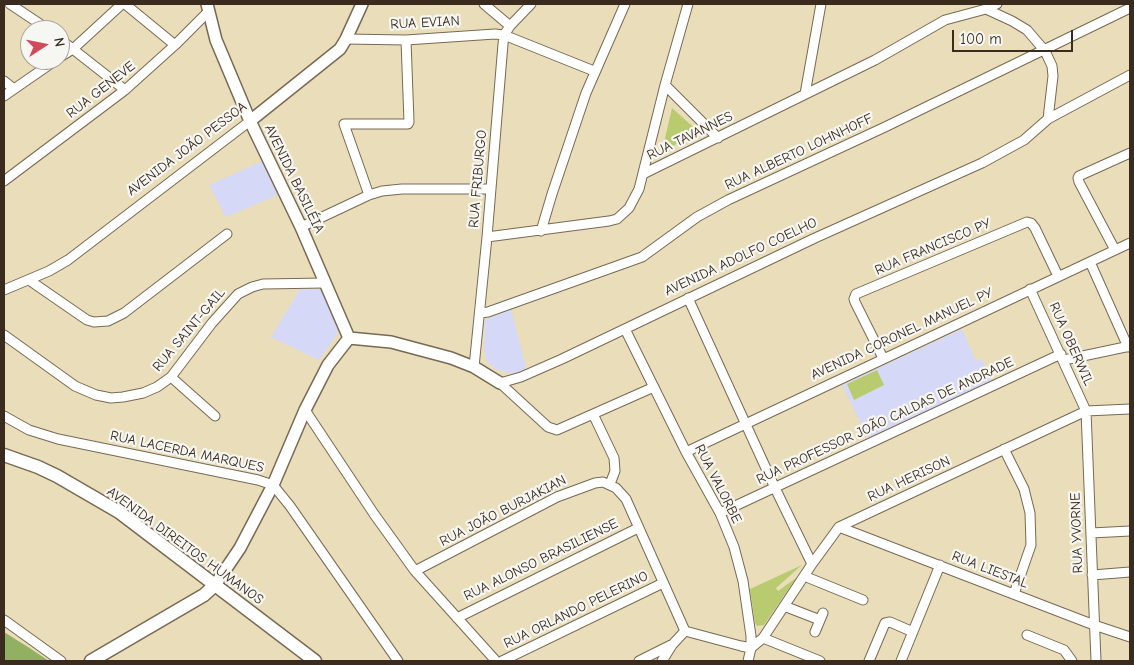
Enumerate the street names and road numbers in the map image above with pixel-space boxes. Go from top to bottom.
street label: RUA EVIAN [390,13,460,33]
street label: RUA GENEVE [63,58,139,122]
street label: AVENIDA JOÃO PESSOA [124,98,250,200]
street label: RUA TAVANNES [644,108,736,164]
street label: RUA ALBERTO LOHNHOFF [722,110,876,194]
street label: AVENIDA BASILÉIA [260,122,328,236]
street label: RUA FRIBURGO [465,129,491,229]
street label: AVENIDA ADOLFO COELHO [662,214,820,300]
street label: RUA FRANCISCO PY [872,215,994,279]
street label: AVENIDA CORONEL MANUEL PY [808,284,996,384]
street label: RUA SAINT-GAIL [149,285,229,375]
street label: RUA OBERWIL [1045,300,1097,388]
street label: RUA PROFESSOR JOÃO CALDAS DE ANDRADE [754,354,1016,488]
street label: RUA LACERDA MARQUES [109,427,265,477]
street label: RUA VALORBE [691,442,745,526]
street label: RUA HERISON [865,453,953,505]
street label: RUA JOÃO BURJAKIAN [437,472,569,550]
street label: AVENIDA DIREITOS HUMANOS [103,484,267,608]
street label: RUA YVORNE [1067,492,1087,574]
street label: RUA ALONSO BRASILIENSE [461,515,621,605]
street label: RUA LIESTAL [949,548,1031,592]
street label: RUA ORLANDO PELERINO [501,568,651,652]

